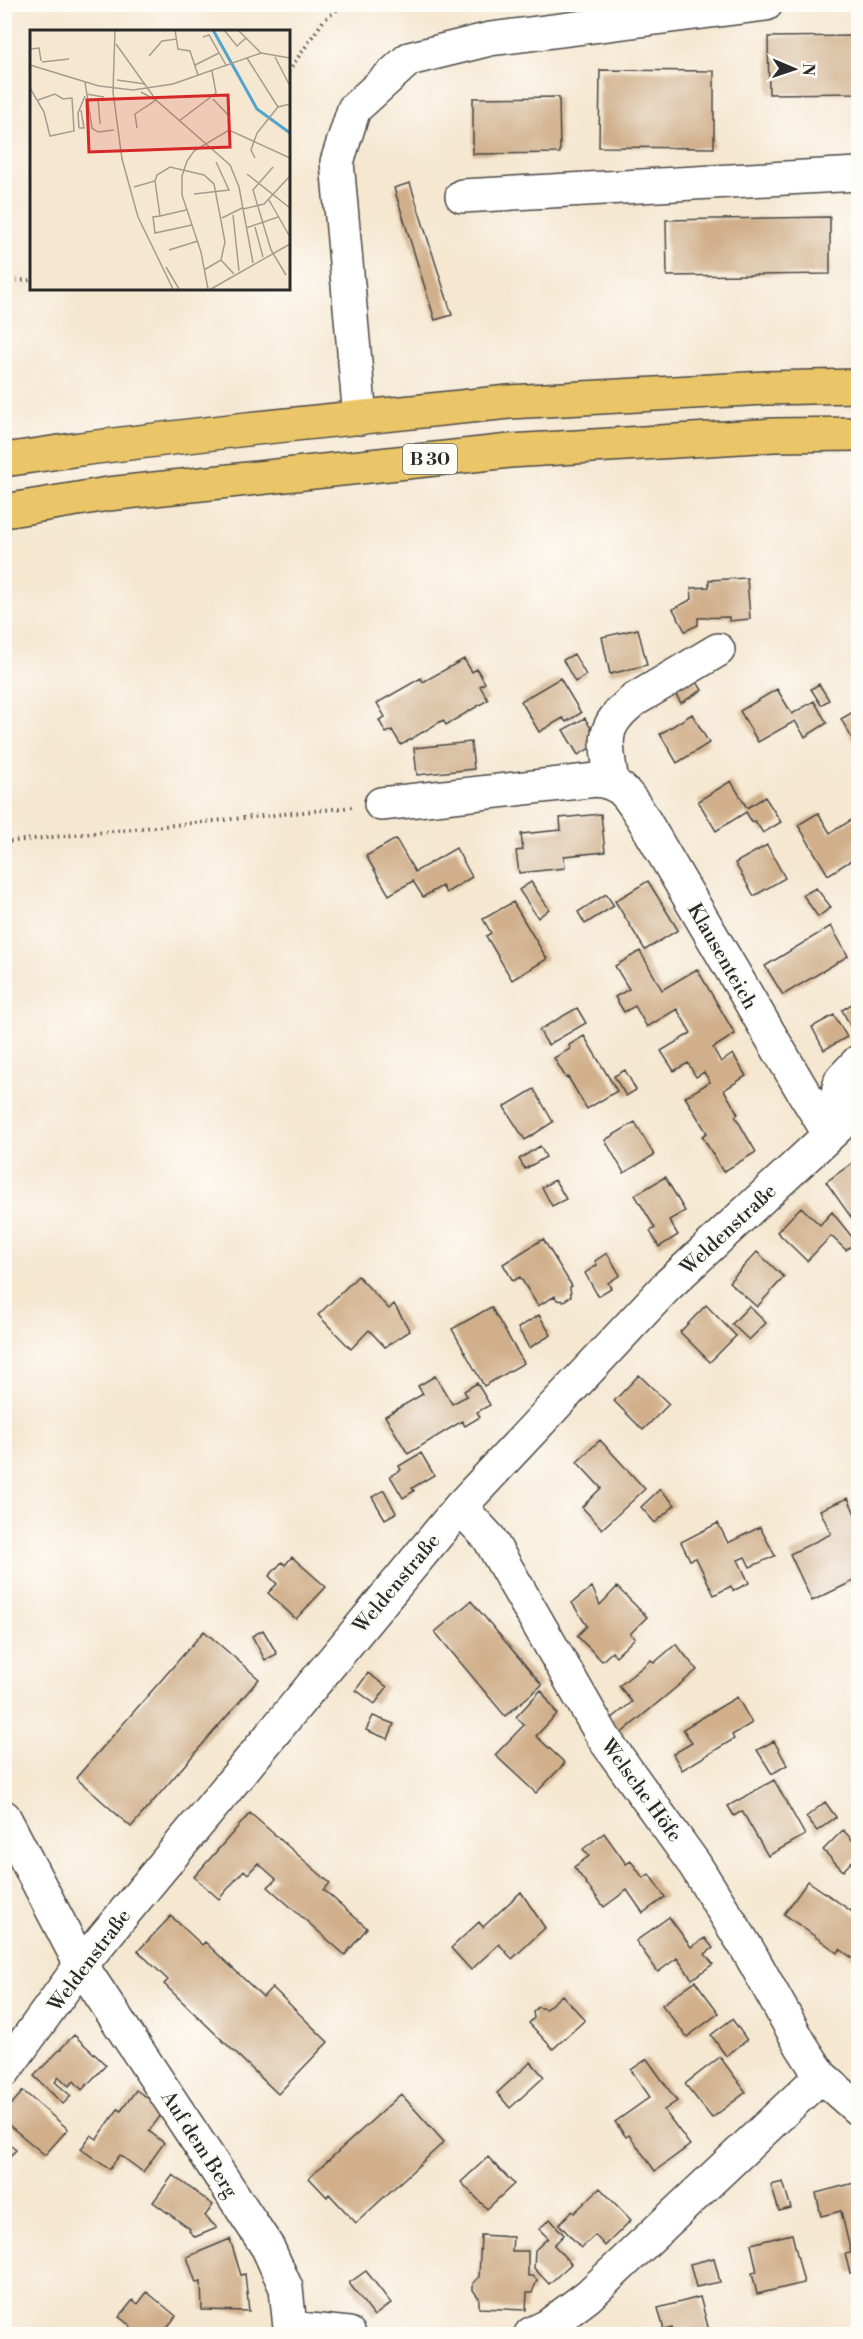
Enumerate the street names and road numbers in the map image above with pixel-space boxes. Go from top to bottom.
road number: B 30 [403,444,457,474]
street label: Klausenteich [681,899,762,1014]
street label: Weldenstraße [675,1179,782,1282]
street label: Weldenstraße [348,1529,446,1640]
street label: Welsche Höfe [594,1734,687,1847]
street label: Weldenstraße [43,1905,137,2018]
street label: Auf dem Berg [154,2086,243,2203]

